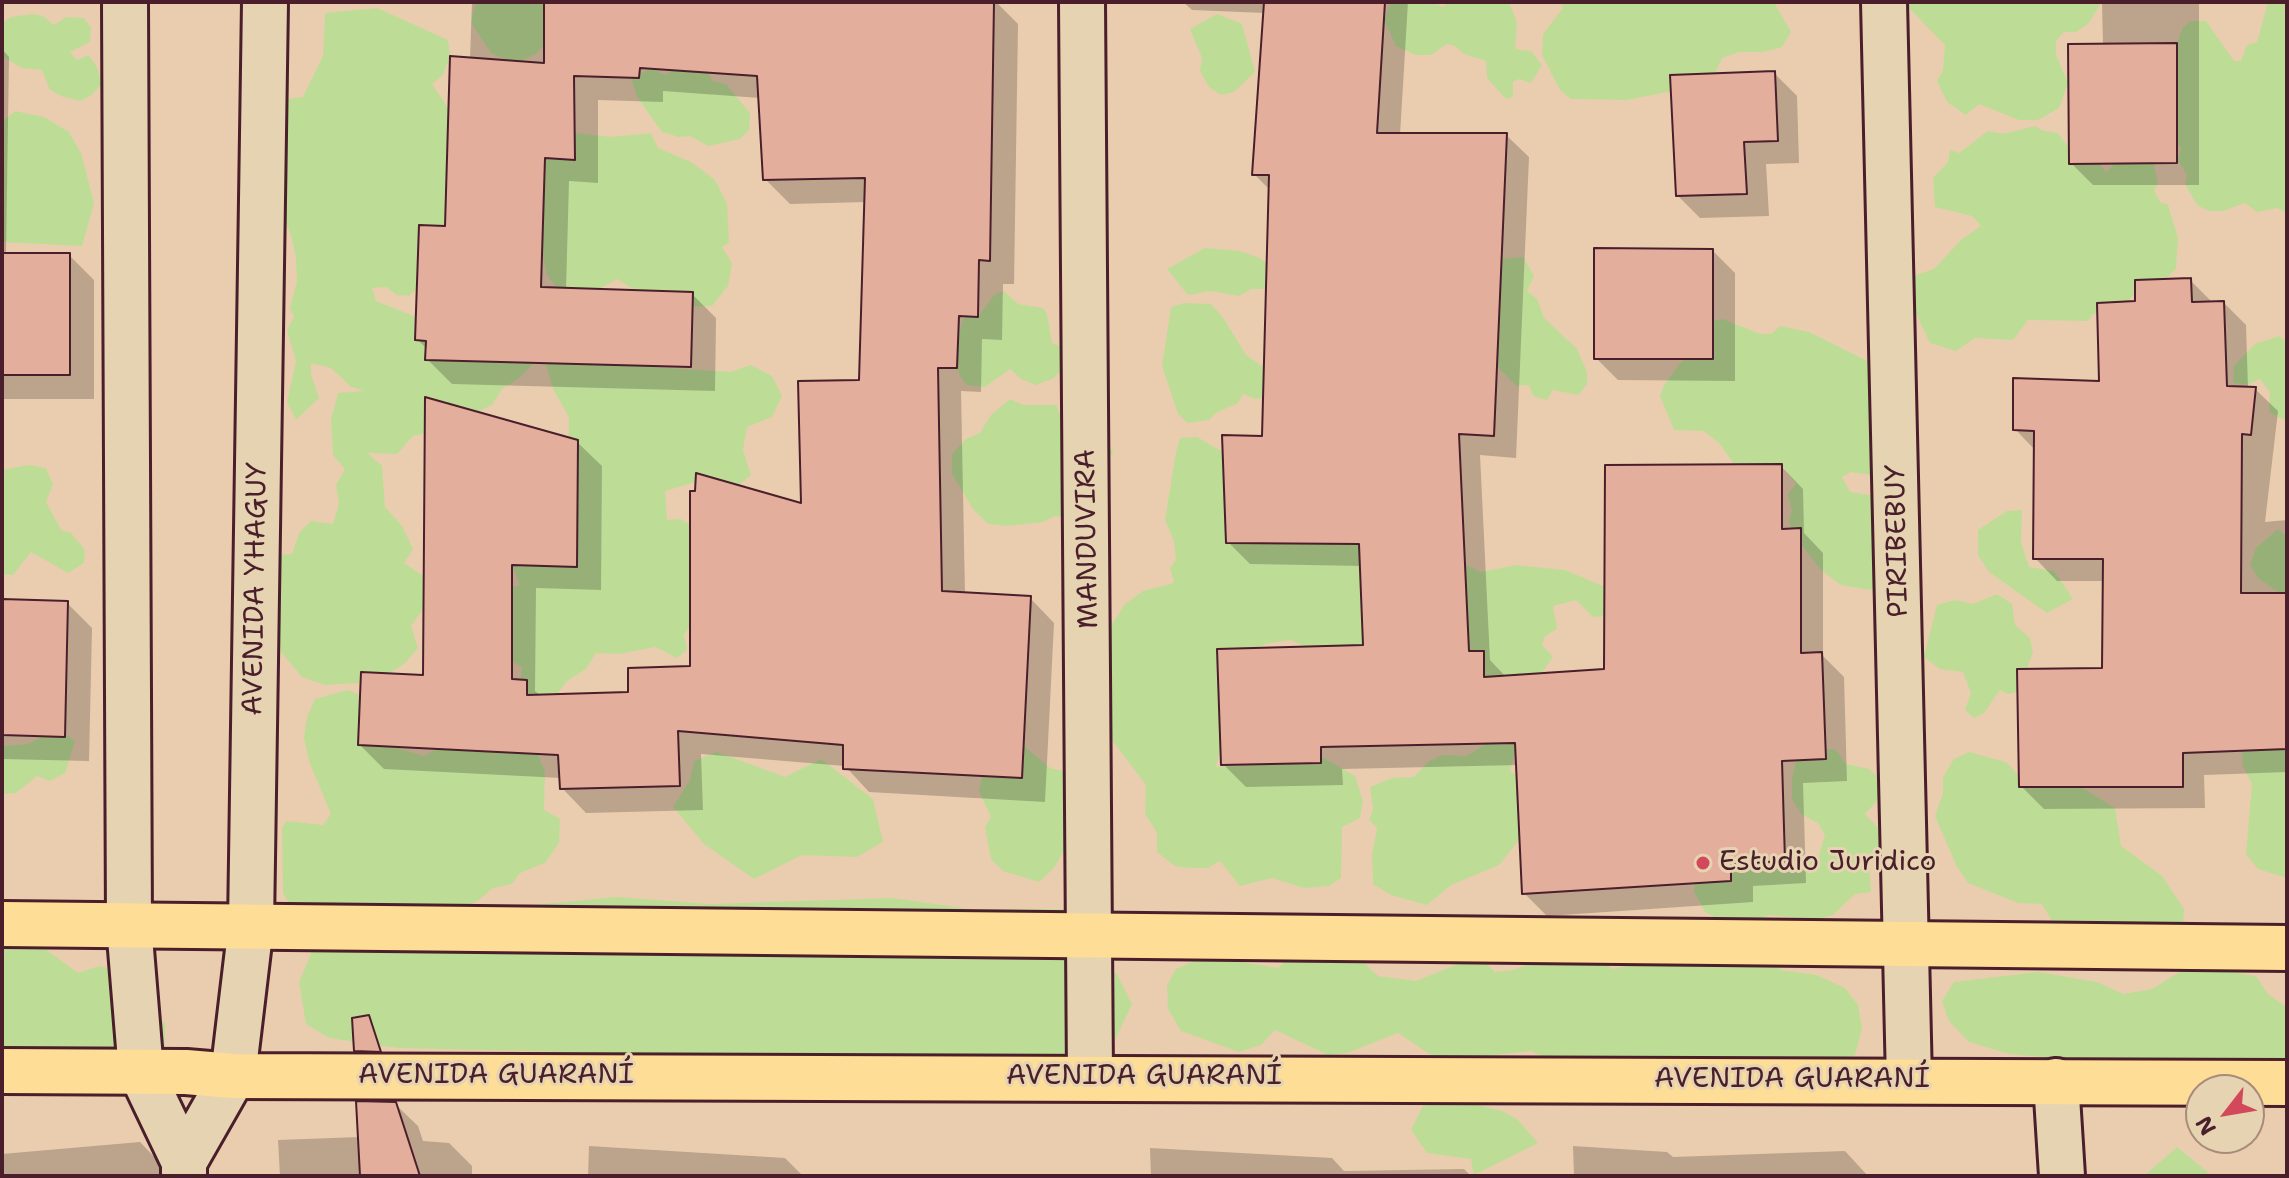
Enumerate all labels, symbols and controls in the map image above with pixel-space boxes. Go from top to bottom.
street label: MANDUVIRA [1070,449,1106,629]
street label: AVENIDA YHAGUY [237,462,275,716]
street label: PIRIBEBUY [1880,464,1916,618]
place label: Estudio Juridico [1719,846,1937,880]
marker: Estudio Juridico [1694,854,1712,872]
street label: AVENIDA GUARANÍ [358,1059,634,1093]
street label: AVENIDA GUARANÍ [1006,1060,1282,1094]
street label: AVENIDA GUARANÍ [1654,1063,1930,1097]
north arrow [2185,1074,2265,1154]
text: N [2189,1111,2223,1141]

